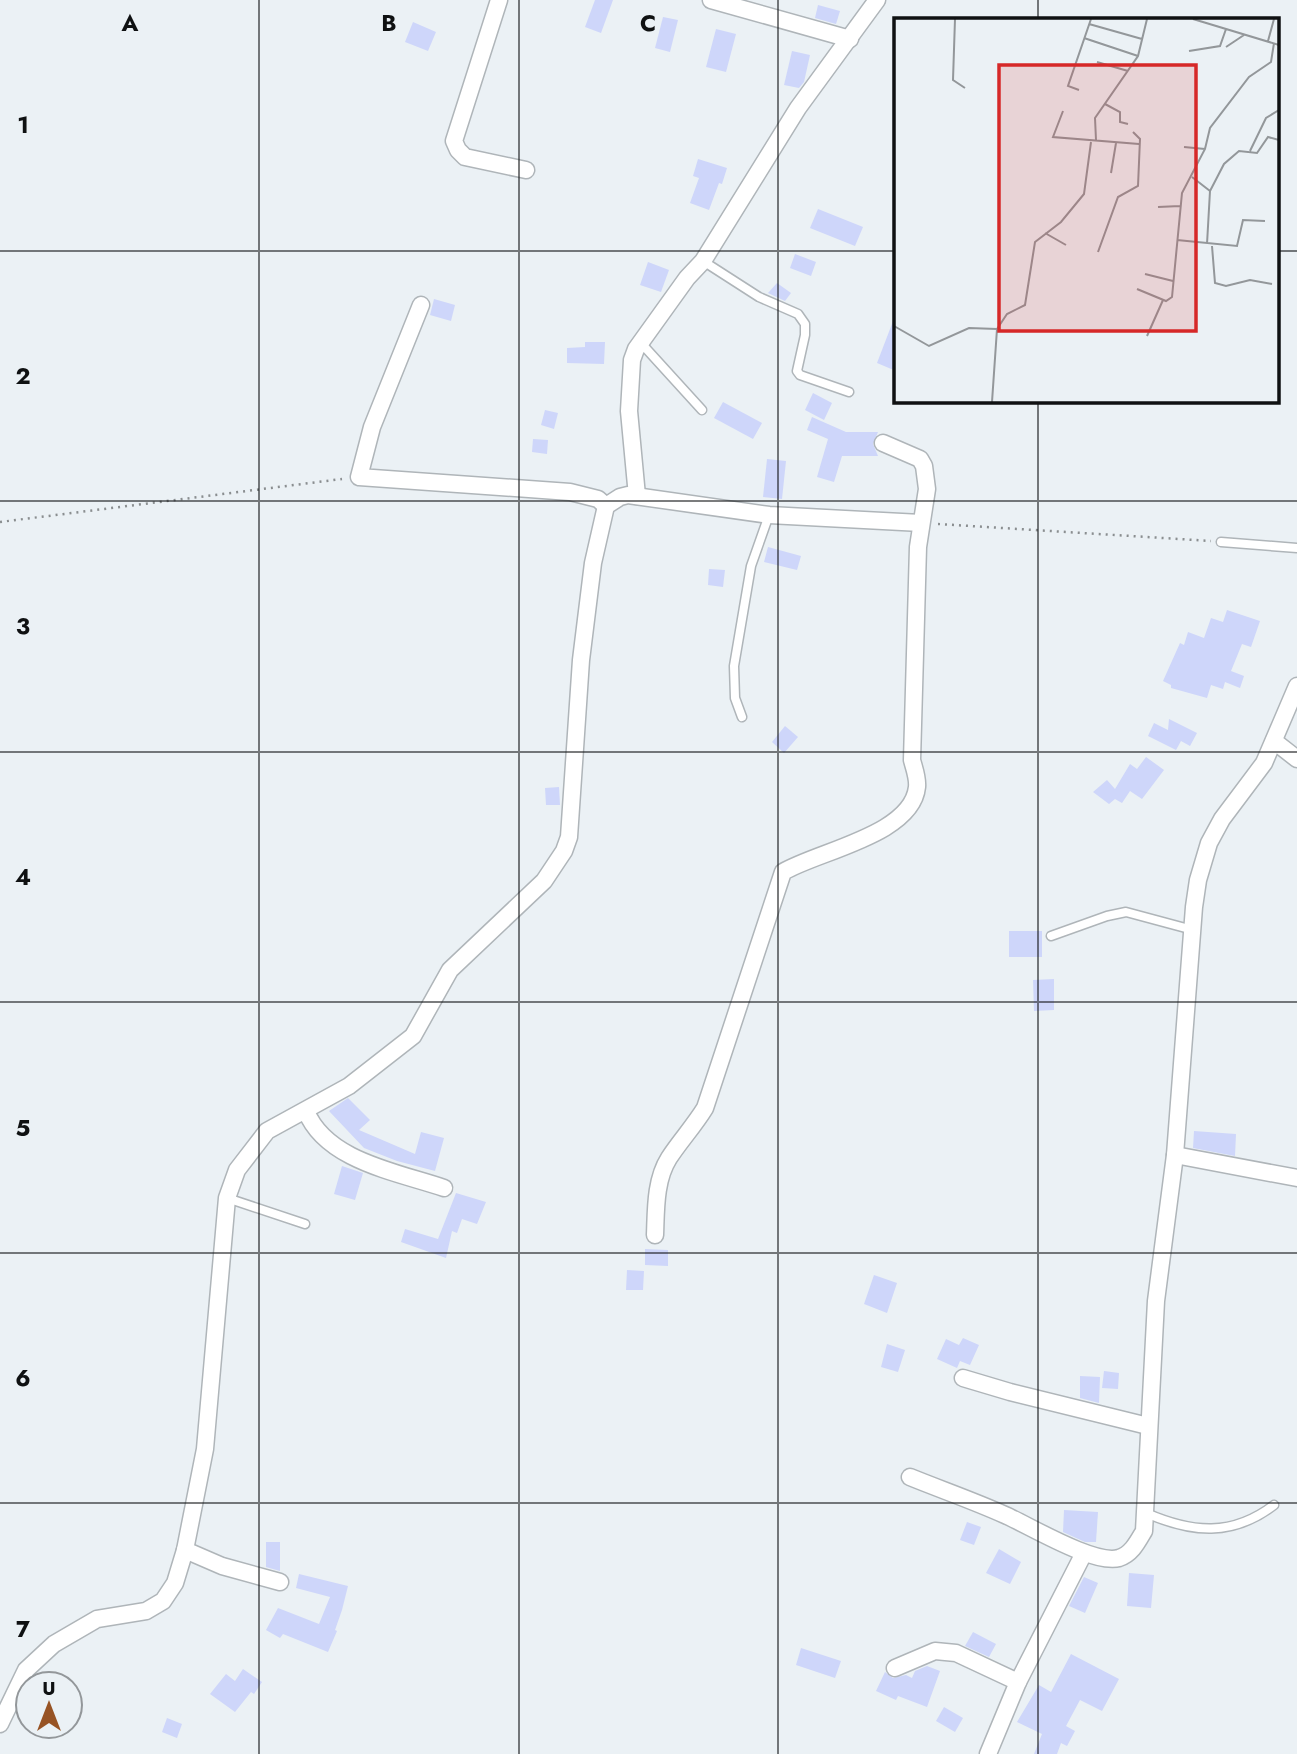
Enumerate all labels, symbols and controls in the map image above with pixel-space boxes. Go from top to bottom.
text: A [121,6,139,40]
text: B [381,6,397,40]
text: C [640,6,656,40]
inset map [894,18,1280,402]
text: 1 [17,108,29,142]
text: 2 [15,359,31,393]
text: 3 [16,609,30,643]
text: 4 [15,860,31,894]
text: 5 [16,1111,30,1145]
text: 6 [15,1361,31,1395]
text: 7 [16,1612,30,1646]
north arrow [14,1670,84,1740]
text: U [42,1675,56,1702]

